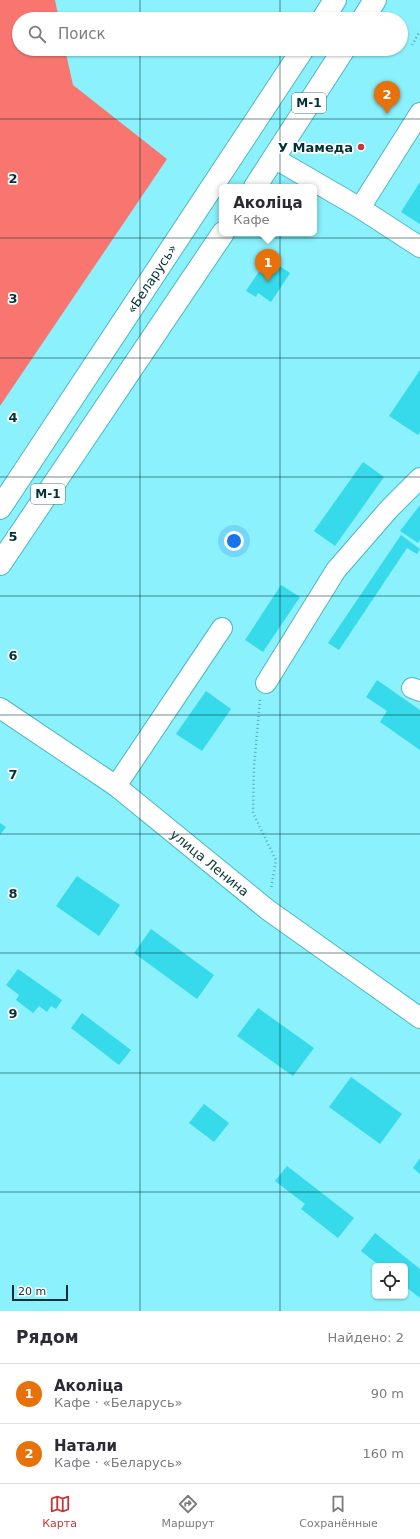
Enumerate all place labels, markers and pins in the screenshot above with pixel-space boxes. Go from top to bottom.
pin: 2 [374,81,400,114]
place label: У Мамеда [278,140,353,155]
marker: У Мамеда [356,142,366,152]
pin: 1 [255,249,281,282]

